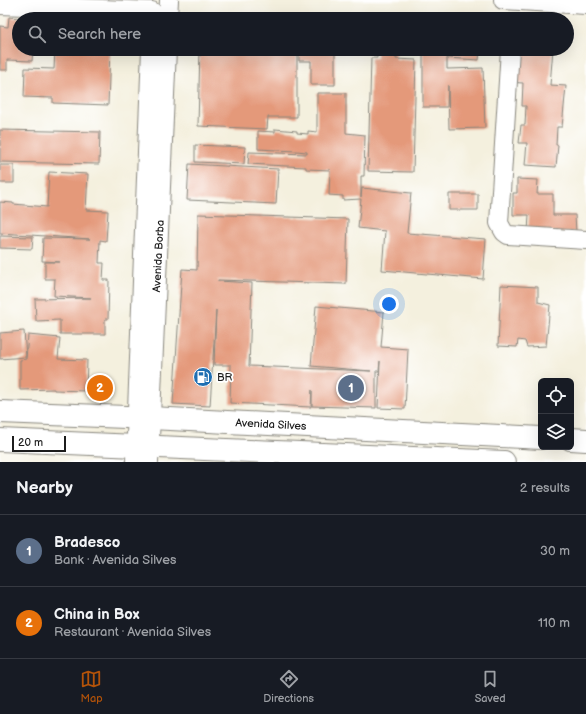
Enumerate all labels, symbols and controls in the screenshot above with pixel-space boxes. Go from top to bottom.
search box [12,12,574,56]
icon: search [26,23,48,45]
text: Search here [58,25,141,44]
street label: Avenida Borba [150,219,167,293]
your location [379,294,399,314]
fuel station icon: BR [192,366,214,388]
place label: BR [217,371,233,384]
pin: 2 [87,373,113,403]
pin: 1 [338,373,364,403]
map controls [538,378,574,450]
button: locate [538,378,574,414]
button: layers [538,414,574,450]
street label: Avenida Silves [235,416,307,433]
scale bar [12,434,66,453]
text: 20 m [18,436,43,449]
text: Nearby [16,478,73,498]
text: 2 results [520,480,570,496]
text: Bradesco [54,533,120,552]
text: 1 [26,543,32,559]
text: 30 m [540,543,570,559]
text: Bank · Avenida Silves [54,552,176,568]
text: China in Box [54,605,139,624]
text: 2 [25,615,33,631]
text: 110 m [538,615,570,631]
text: Restaurant · Avenida Silves [54,624,211,640]
tab: Map [80,668,103,705]
tab: Directions [263,668,314,705]
tab: Saved [475,668,506,705]

